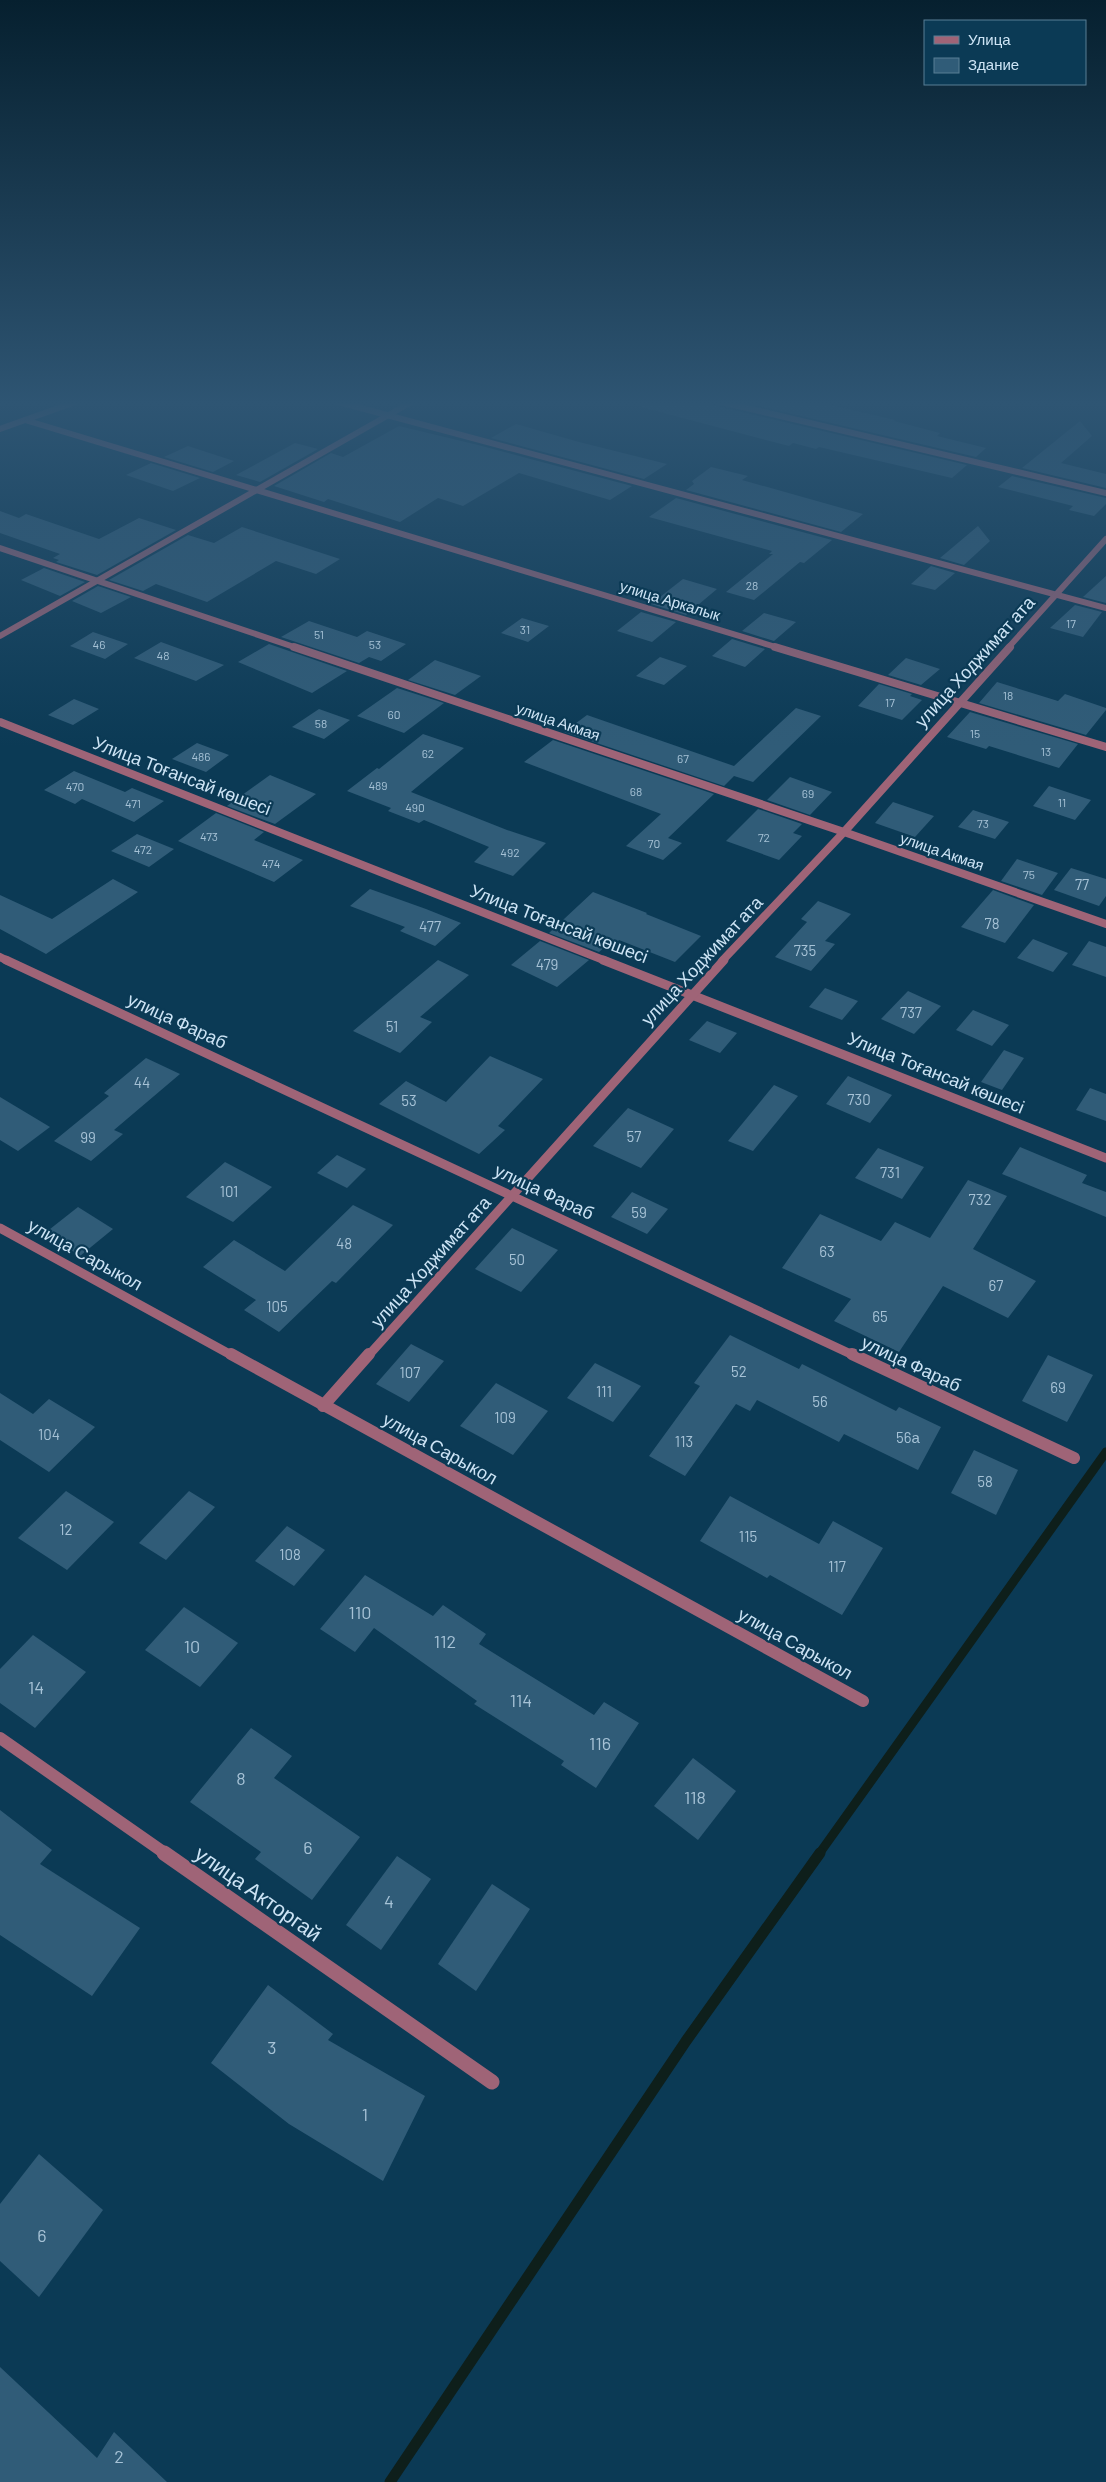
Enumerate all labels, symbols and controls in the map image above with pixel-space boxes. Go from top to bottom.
legend [924,20,1086,85]
text: Улица [968,30,1011,48]
text: Здание [968,55,1019,73]
street label: улица Аркалык [618,576,723,624]
house number: 28 [746,578,758,592]
street label: улица Ходжимат ата [910,591,1039,731]
house number: 17 [1066,616,1076,630]
house number: 31 [520,622,530,636]
house number: 51 [314,627,324,641]
house number: 46 [93,637,105,651]
house number: 53 [369,637,381,651]
house number: 48 [157,648,169,662]
house number: 18 [1003,688,1013,702]
house number: 17 [885,695,895,709]
street label: улица Акмая [514,698,603,744]
house number: 60 [388,707,400,721]
house number: 58 [315,716,327,730]
house number: 15 [970,726,980,740]
street label: Улица Тоғансай көшесі [90,731,274,819]
house number: 13 [1041,744,1051,758]
house number: 62 [422,746,434,760]
house number: 486 [191,749,211,763]
house number: 67 [677,751,689,765]
house number: 489 [368,778,388,792]
house number: 470 [66,779,84,793]
house number: 68 [630,784,642,798]
house number: 69 [802,786,814,800]
house number: 11 [1058,795,1066,809]
house number: 471 [125,796,141,810]
house number: 490 [405,800,425,814]
house number: 73 [977,816,989,830]
street label: улица Акмая [898,828,987,874]
house number: 473 [200,829,218,843]
house number: 72 [758,830,770,844]
house number: 70 [648,836,660,850]
house number: 472 [134,842,152,856]
house number: 492 [500,845,520,859]
house number: 474 [262,856,280,870]
house number: 75 [1023,867,1035,881]
house number: 77 [1075,875,1089,893]
street label: Улица Тоғансай көшесі [467,879,651,967]
street label: улица Ходжимат ата [636,890,767,1029]
house number: 78 [985,914,999,932]
house number: 477 [419,917,441,935]
house number: 735 [794,941,816,959]
house number: 479 [536,955,558,973]
street label: улица Фараб [124,987,231,1053]
house number: 737 [900,1003,922,1021]
house number: 51 [386,1017,398,1035]
street label: Улица Тоғансай көшесі [845,1027,1028,1118]
house number: 44 [134,1073,150,1091]
house number: 730 [847,1090,871,1108]
house number: 53 [401,1091,417,1109]
house number: 57 [627,1127,641,1145]
house number: 99 [80,1128,96,1146]
street label: улица Фараб [491,1158,598,1224]
house number: 731 [880,1163,900,1181]
house number: 101 [220,1182,238,1200]
house number: 732 [969,1190,991,1208]
street label: улица Ходжимат ата [366,1191,495,1331]
house number: 59 [631,1203,647,1221]
street label: улица Сарыкол [24,1214,147,1295]
house number: 48 [336,1234,352,1252]
house number: 63 [819,1242,835,1260]
house number: 50 [509,1250,525,1268]
house number: 67 [989,1276,1003,1294]
house number: 105 [266,1297,288,1315]
house number: 65 [872,1307,888,1325]
street label: улица Фараб [858,1330,965,1396]
house number: 52 [731,1362,747,1380]
house number: 107 [400,1363,420,1381]
house number: 69 [1050,1378,1066,1396]
house number: 111 [596,1382,612,1400]
house number: 56 [812,1392,828,1410]
street label: улица Сарыкол [379,1408,502,1489]
house number: 109 [494,1408,516,1426]
house number: 104 [38,1425,60,1443]
house number: 56а [896,1428,921,1446]
house number: 113 [675,1432,693,1450]
house number: 58 [977,1472,993,1490]
house number: 12 [59,1520,73,1538]
house number: 115 [739,1527,757,1545]
house number: 108 [279,1545,301,1563]
house number: 117 [828,1557,846,1575]
house number: 110 [349,1601,371,1623]
street label: улица Сарыкол [734,1603,857,1684]
house number: 112 [434,1630,456,1652]
house number: 10 [184,1635,200,1657]
house number: 14 [28,1676,44,1698]
house number: 114 [510,1689,532,1711]
house number: 116 [589,1732,611,1754]
house number: 8 [236,1767,246,1789]
house number: 118 [684,1786,706,1808]
house number: 6 [303,1836,313,1858]
street label: улица Акторгай [191,1840,327,1946]
house number: 4 [384,1890,394,1912]
house number: 3 [267,2036,277,2058]
house number: 1 [362,2103,368,2125]
house number: 6 [37,2224,47,2246]
house number: 2 [114,2445,124,2467]

